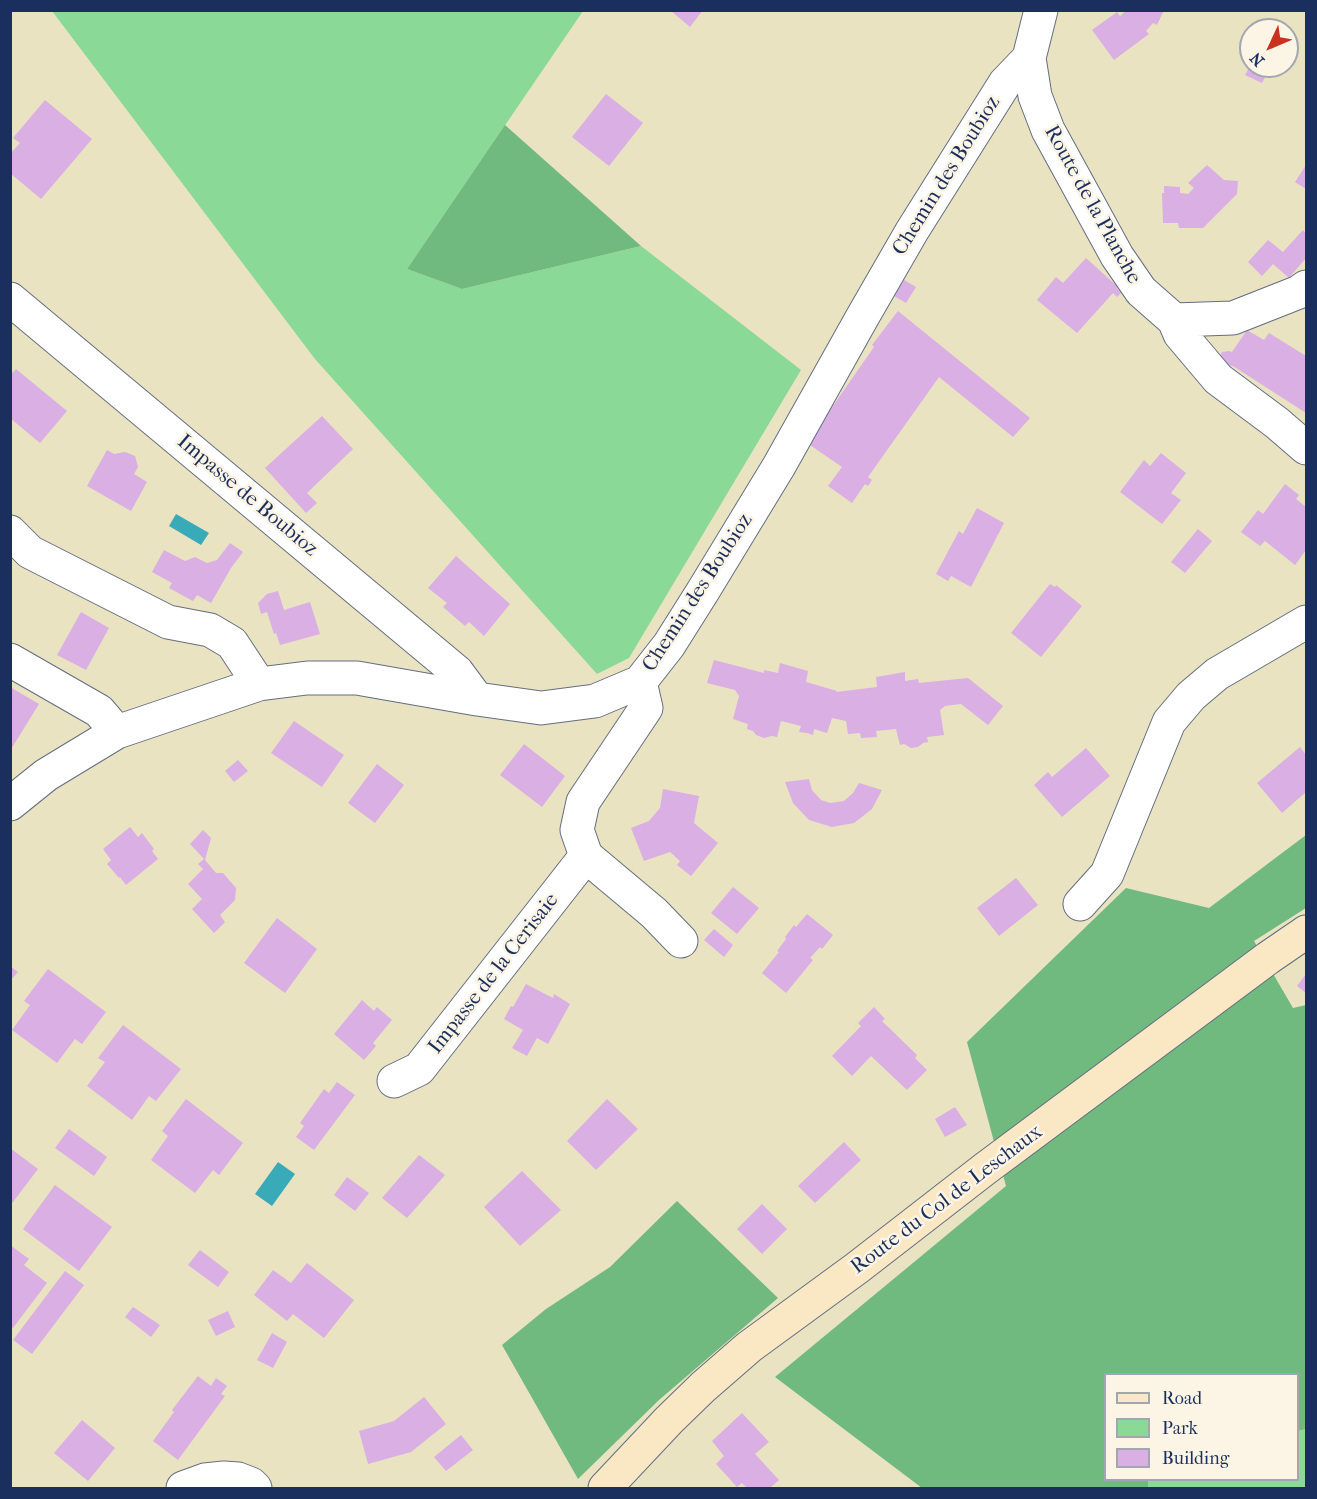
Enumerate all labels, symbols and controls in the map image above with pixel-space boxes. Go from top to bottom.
north arrow [1239,18,1299,78]
text: N [1246,49,1268,70]
street label: Chemin des Boubioz [888,92,1006,260]
street label: Route de la Planche [1038,121,1146,289]
street label: Impasse de Boubioz [171,430,323,562]
street label: Chemin des Boubioz [638,509,758,677]
street label: Impasse de la Cerisaie [423,889,565,1059]
street label: Route du Col de Leschaux [846,1120,1048,1280]
legend [1104,1373,1299,1481]
text: Road [1162,1388,1202,1409]
text: Park [1162,1418,1198,1439]
text: Building [1162,1448,1229,1469]

